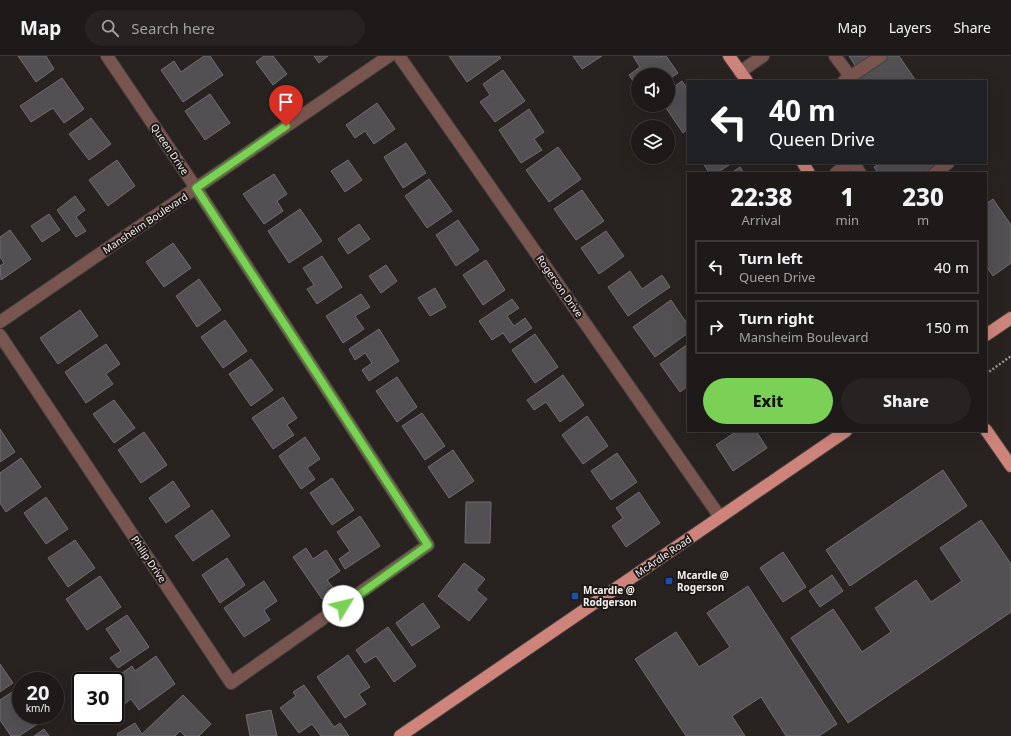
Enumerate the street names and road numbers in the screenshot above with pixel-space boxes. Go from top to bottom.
street label: Queen Drive [148,121,192,178]
street label: Mansheim Boulevard [100,189,190,257]
street label: Rogerson Drive [533,252,587,320]
street label: McArdle Road [632,532,694,580]
street label: Philip Drive [128,533,170,585]

